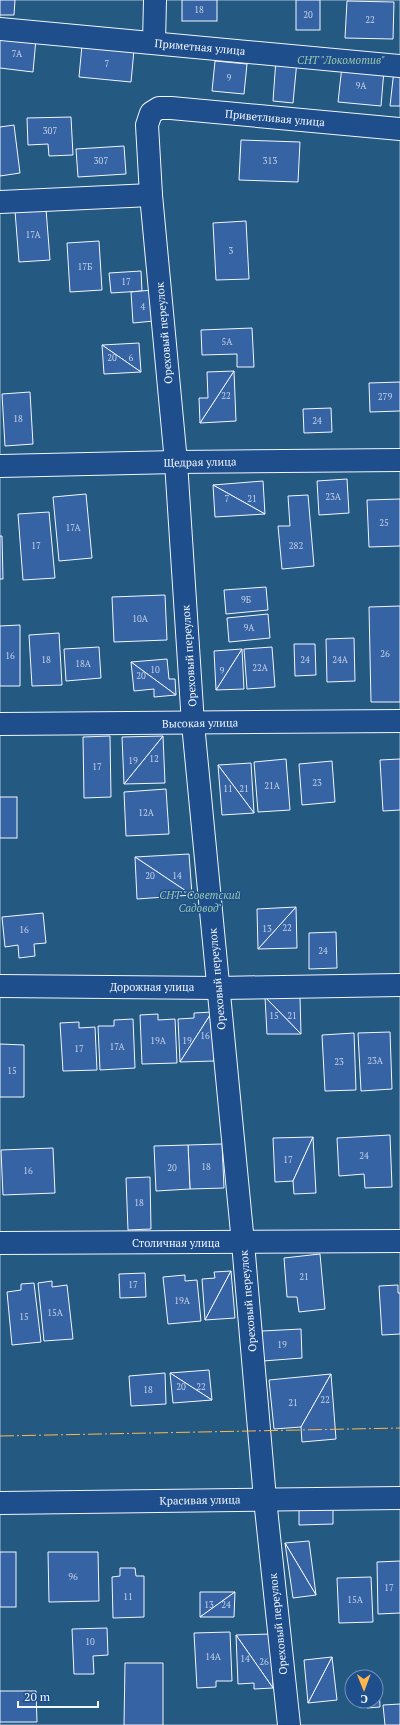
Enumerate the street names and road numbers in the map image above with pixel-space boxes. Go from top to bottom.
street label: Приметная улица [154,36,246,58]
street label: Приветливая улица [225,107,326,129]
street label: Ореховый переулок [153,282,175,384]
street label: Щедрая улица [163,454,237,470]
street label: Ореховый переулок [178,605,200,707]
street label: Высокая улица [162,715,239,731]
street label: Ореховый переулок [206,928,228,1030]
street label: Дорожная улица [110,980,195,994]
street label: Столичная улица [132,1236,220,1250]
street label: Ореховый переулок [237,1250,259,1352]
street label: Красивая улица [159,1492,241,1508]
street label: Ореховый переулок [266,1573,290,1675]

